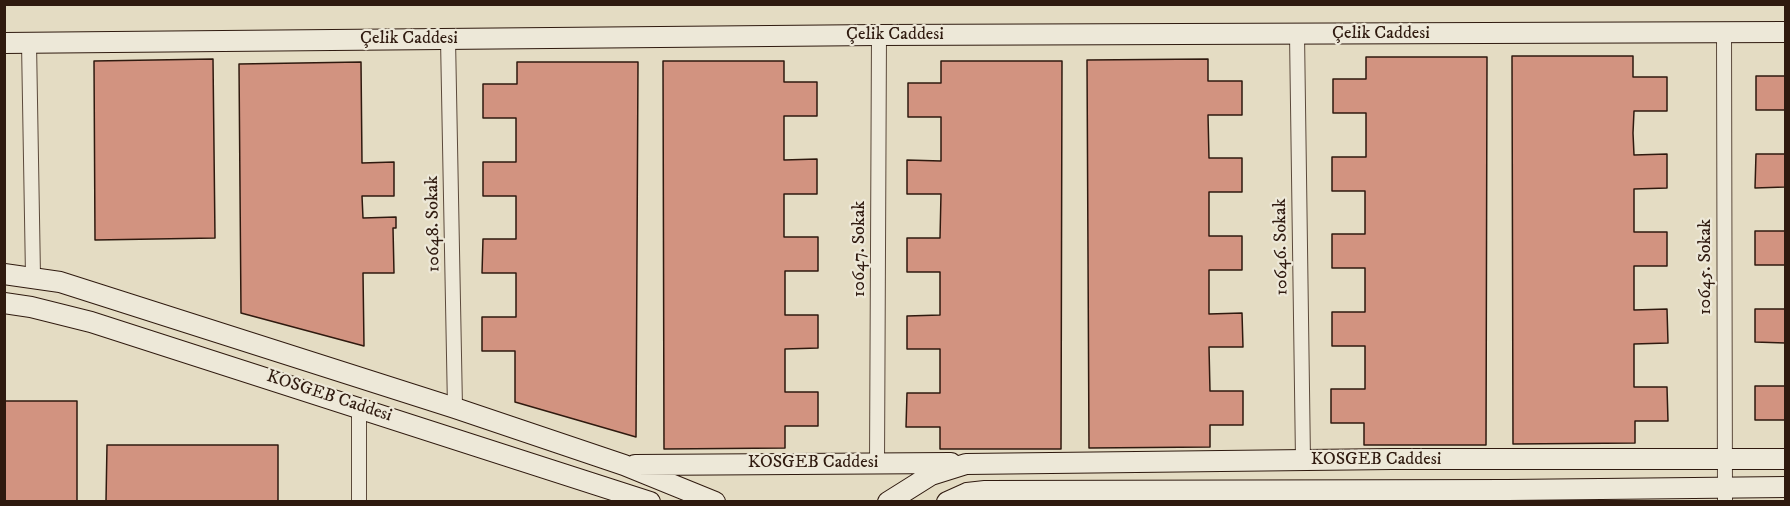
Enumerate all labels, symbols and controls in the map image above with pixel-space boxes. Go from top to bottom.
street label: Çelik Caddesi [1332,23,1430,45]
street label: Çelik Caddesi [846,24,944,46]
street label: Çelik Caddesi [360,28,458,50]
street label: 10648. Sokak [422,175,446,273]
street label: 10646. Sokak [1270,198,1294,296]
street label: 10647. Sokak [849,201,871,297]
street label: 10645. Sokak [1695,219,1717,315]
street label: KOSGEB Caddesi [264,367,394,427]
street label: KOSGEB Caddesi [1311,449,1441,471]
street label: KOSGEB Caddesi [748,452,878,474]

